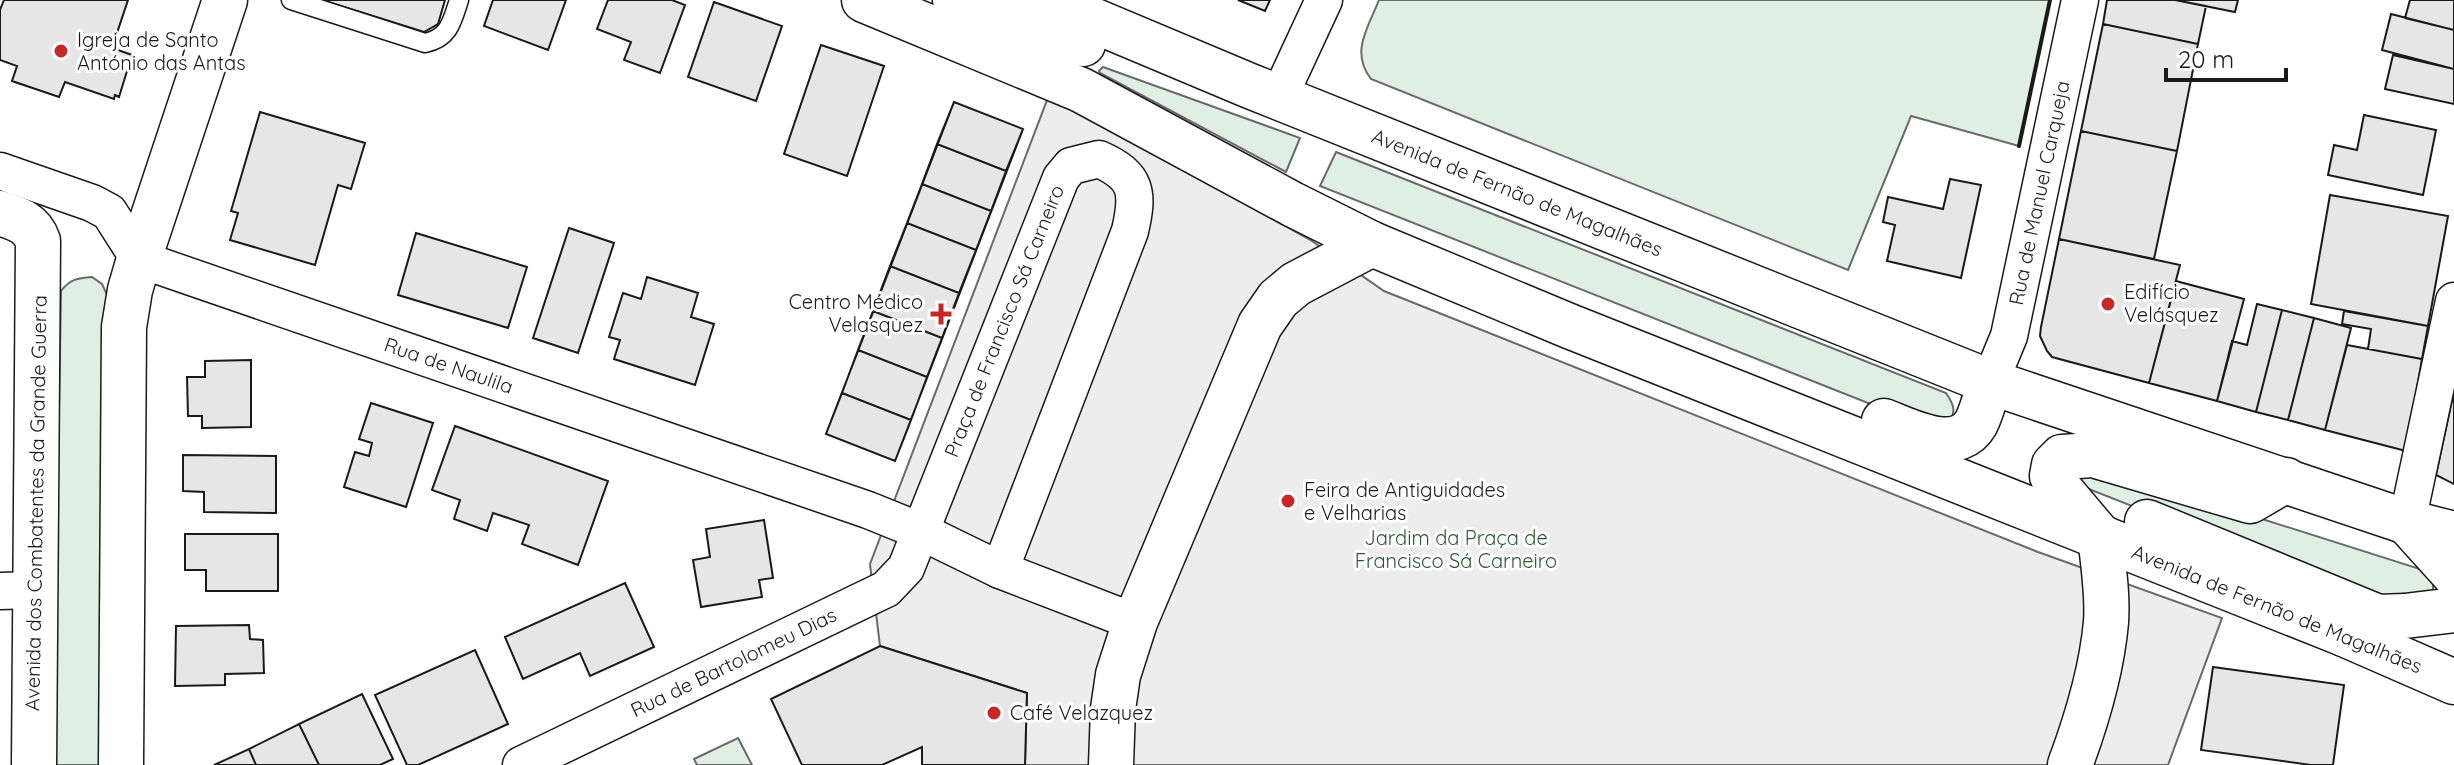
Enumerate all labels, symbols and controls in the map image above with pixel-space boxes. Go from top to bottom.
place label: Igreja de Santo António das Antas [77,27,246,75]
scale bar [2166,32,2286,82]
marker: Igreja de Santo António das Antas [52,42,70,60]
text: 20 m [2178,44,2234,74]
street label: Rua de Manuel Carqueja [2003,78,2075,307]
street label: Avenida de Fernão de Magalhães [1368,123,1666,262]
street label: Praça de Francisco Sá Carneiro [938,181,1069,461]
place label: Edifício Velásquez [2124,279,2219,327]
place label: Centro Médico Velasquez [789,289,923,337]
street label: Avenida dos Combatentes da Grande Guerra [19,295,52,711]
marker: Edifício Velásquez [2099,295,2117,313]
marker: Centro Médico Velasquez [930,303,952,325]
street label: Rua de Naulila [381,331,517,399]
place label: Feira de Antiguidades e Velharias [1304,477,1505,525]
marker: Feira de Antiguidades e Velharias [1279,492,1297,510]
park label: Jardim da Praça de Francisco Sá Carneiro [1355,525,1557,573]
street label: Avenida de Fernão de Magalhães [2129,539,2426,678]
street label: Rua de Bartolomeu Dias [626,602,841,722]
place label: Café Velazquez [1010,700,1153,725]
marker: Café Velazquez [985,704,1003,722]

